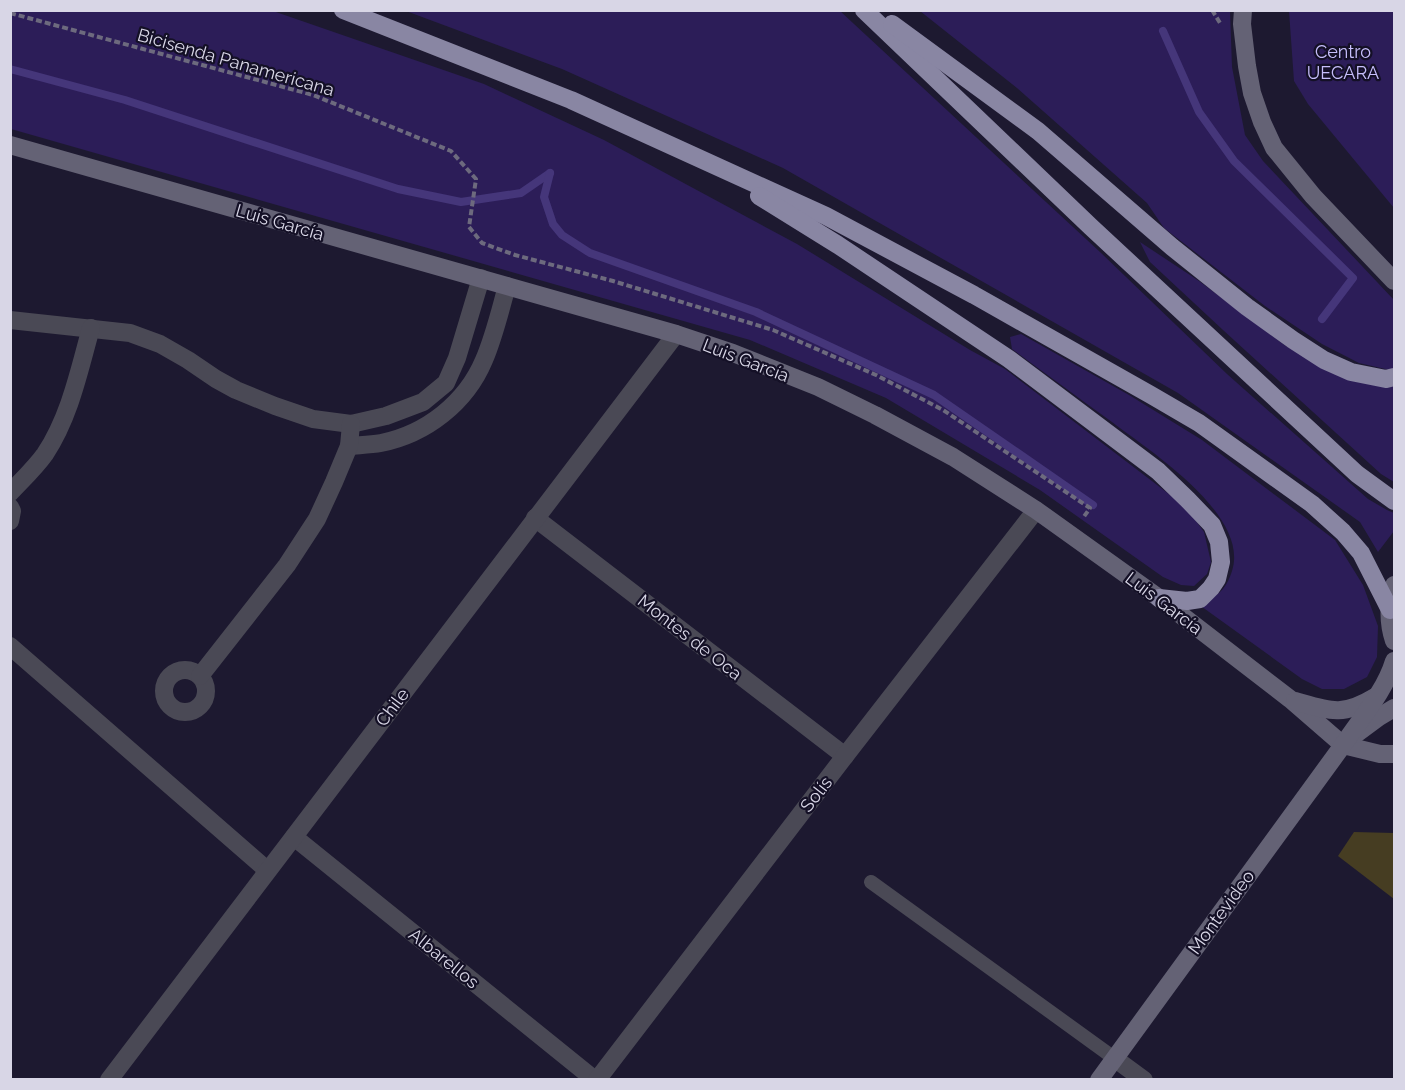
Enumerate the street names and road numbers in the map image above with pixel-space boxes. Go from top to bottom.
street label: Bicisenda Panamericana [135,24,337,100]
street label: Luis García [234,199,326,245]
street label: Luis García [700,334,792,386]
street label: Luis García [1121,567,1207,639]
street label: Montes de Oca [634,590,746,684]
street label: Chile [371,683,413,730]
street label: Solís [796,772,837,816]
street label: Montevideo [1183,866,1259,958]
street label: Albarellos [405,923,483,993]

